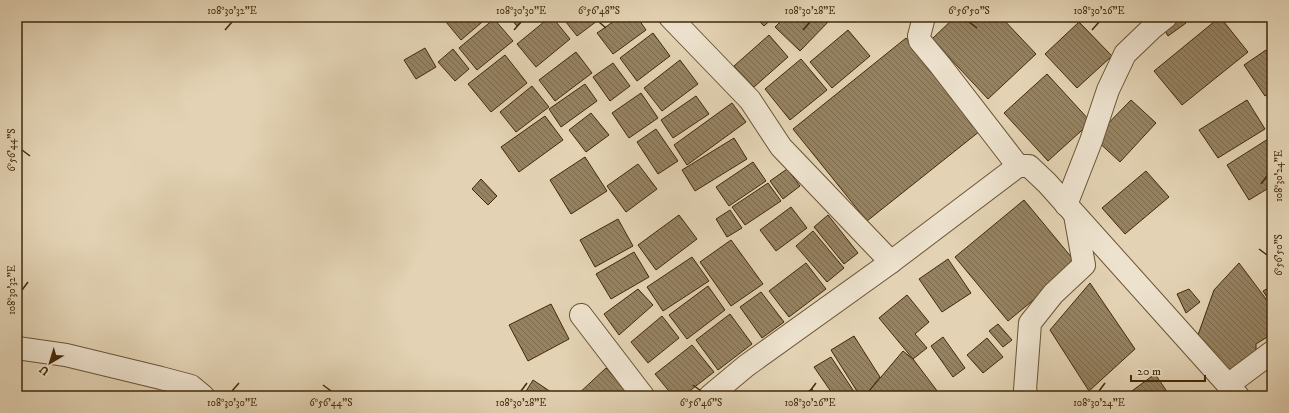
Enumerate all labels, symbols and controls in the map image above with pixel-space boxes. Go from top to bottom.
text: 108°30'32"E [207,5,257,17]
text: 108°30'30"E [496,5,546,17]
text: 6°56'48"S [578,5,620,17]
text: 108°30'28"E [785,5,835,17]
text: 6°56'50"S [948,5,990,17]
text: 108°30'26"E [1073,5,1125,17]
text: 6°56'44"S [6,129,18,171]
text: 108°30'24"E [1273,150,1285,202]
text: 6°56'50"S [1273,234,1285,276]
text: 108°30'32"E [6,265,18,315]
north arrow [30,343,70,383]
scale bar [1131,357,1205,383]
text: U [36,362,52,378]
text: 20 m [1137,364,1161,379]
text: 108°30'30"E [207,397,257,409]
text: 6°56'44"S [310,397,352,409]
text: 108°30'28"E [496,397,546,409]
text: 6°56'46"S [680,397,722,409]
text: 108°30'26"E [784,397,836,409]
text: 108°30'24"E [1073,397,1125,409]

